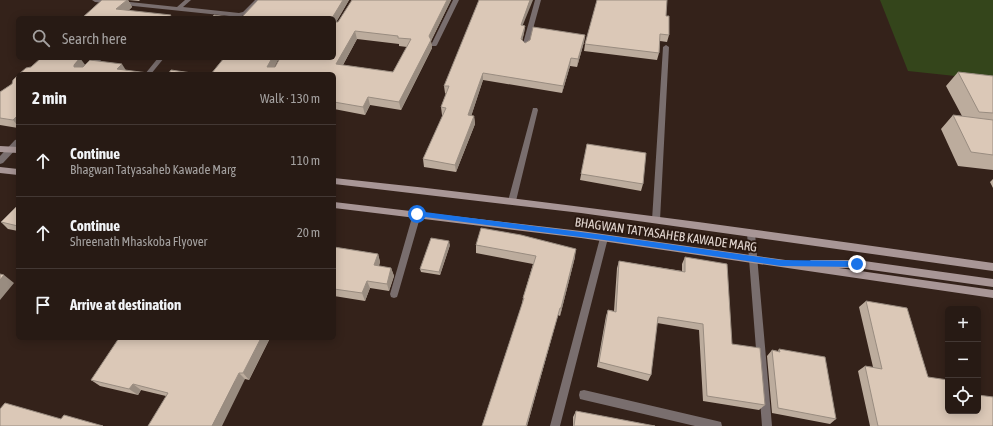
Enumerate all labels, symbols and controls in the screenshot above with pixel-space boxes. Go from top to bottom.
search box [16,16,336,60]
icon: search [30,27,52,49]
text: Search here [62,30,127,47]
text: 2 min [32,88,67,108]
text: Walk · 130 m [260,91,320,106]
text: Continue [70,145,120,162]
icon: ahead [32,150,54,172]
text: 110 m [291,153,320,168]
text: Bhagwan Tatyasaheb Kawade Marg [70,162,236,177]
route start [408,205,426,223]
street label: BHAGWAN TATYASAHEB KAWADE MARG [574,214,758,255]
text: Continue [70,217,120,234]
icon: ahead [32,222,54,244]
text: 20 m [297,225,320,240]
text: Shreenath Mhaskoba Flyover [70,234,207,249]
route end [848,255,866,273]
icon: arrive [32,294,54,316]
text: Arrive at destination [70,296,181,313]
map controls [945,306,981,414]
button: + [945,306,981,342]
button: − [945,342,981,378]
button: locate [945,378,981,414]

